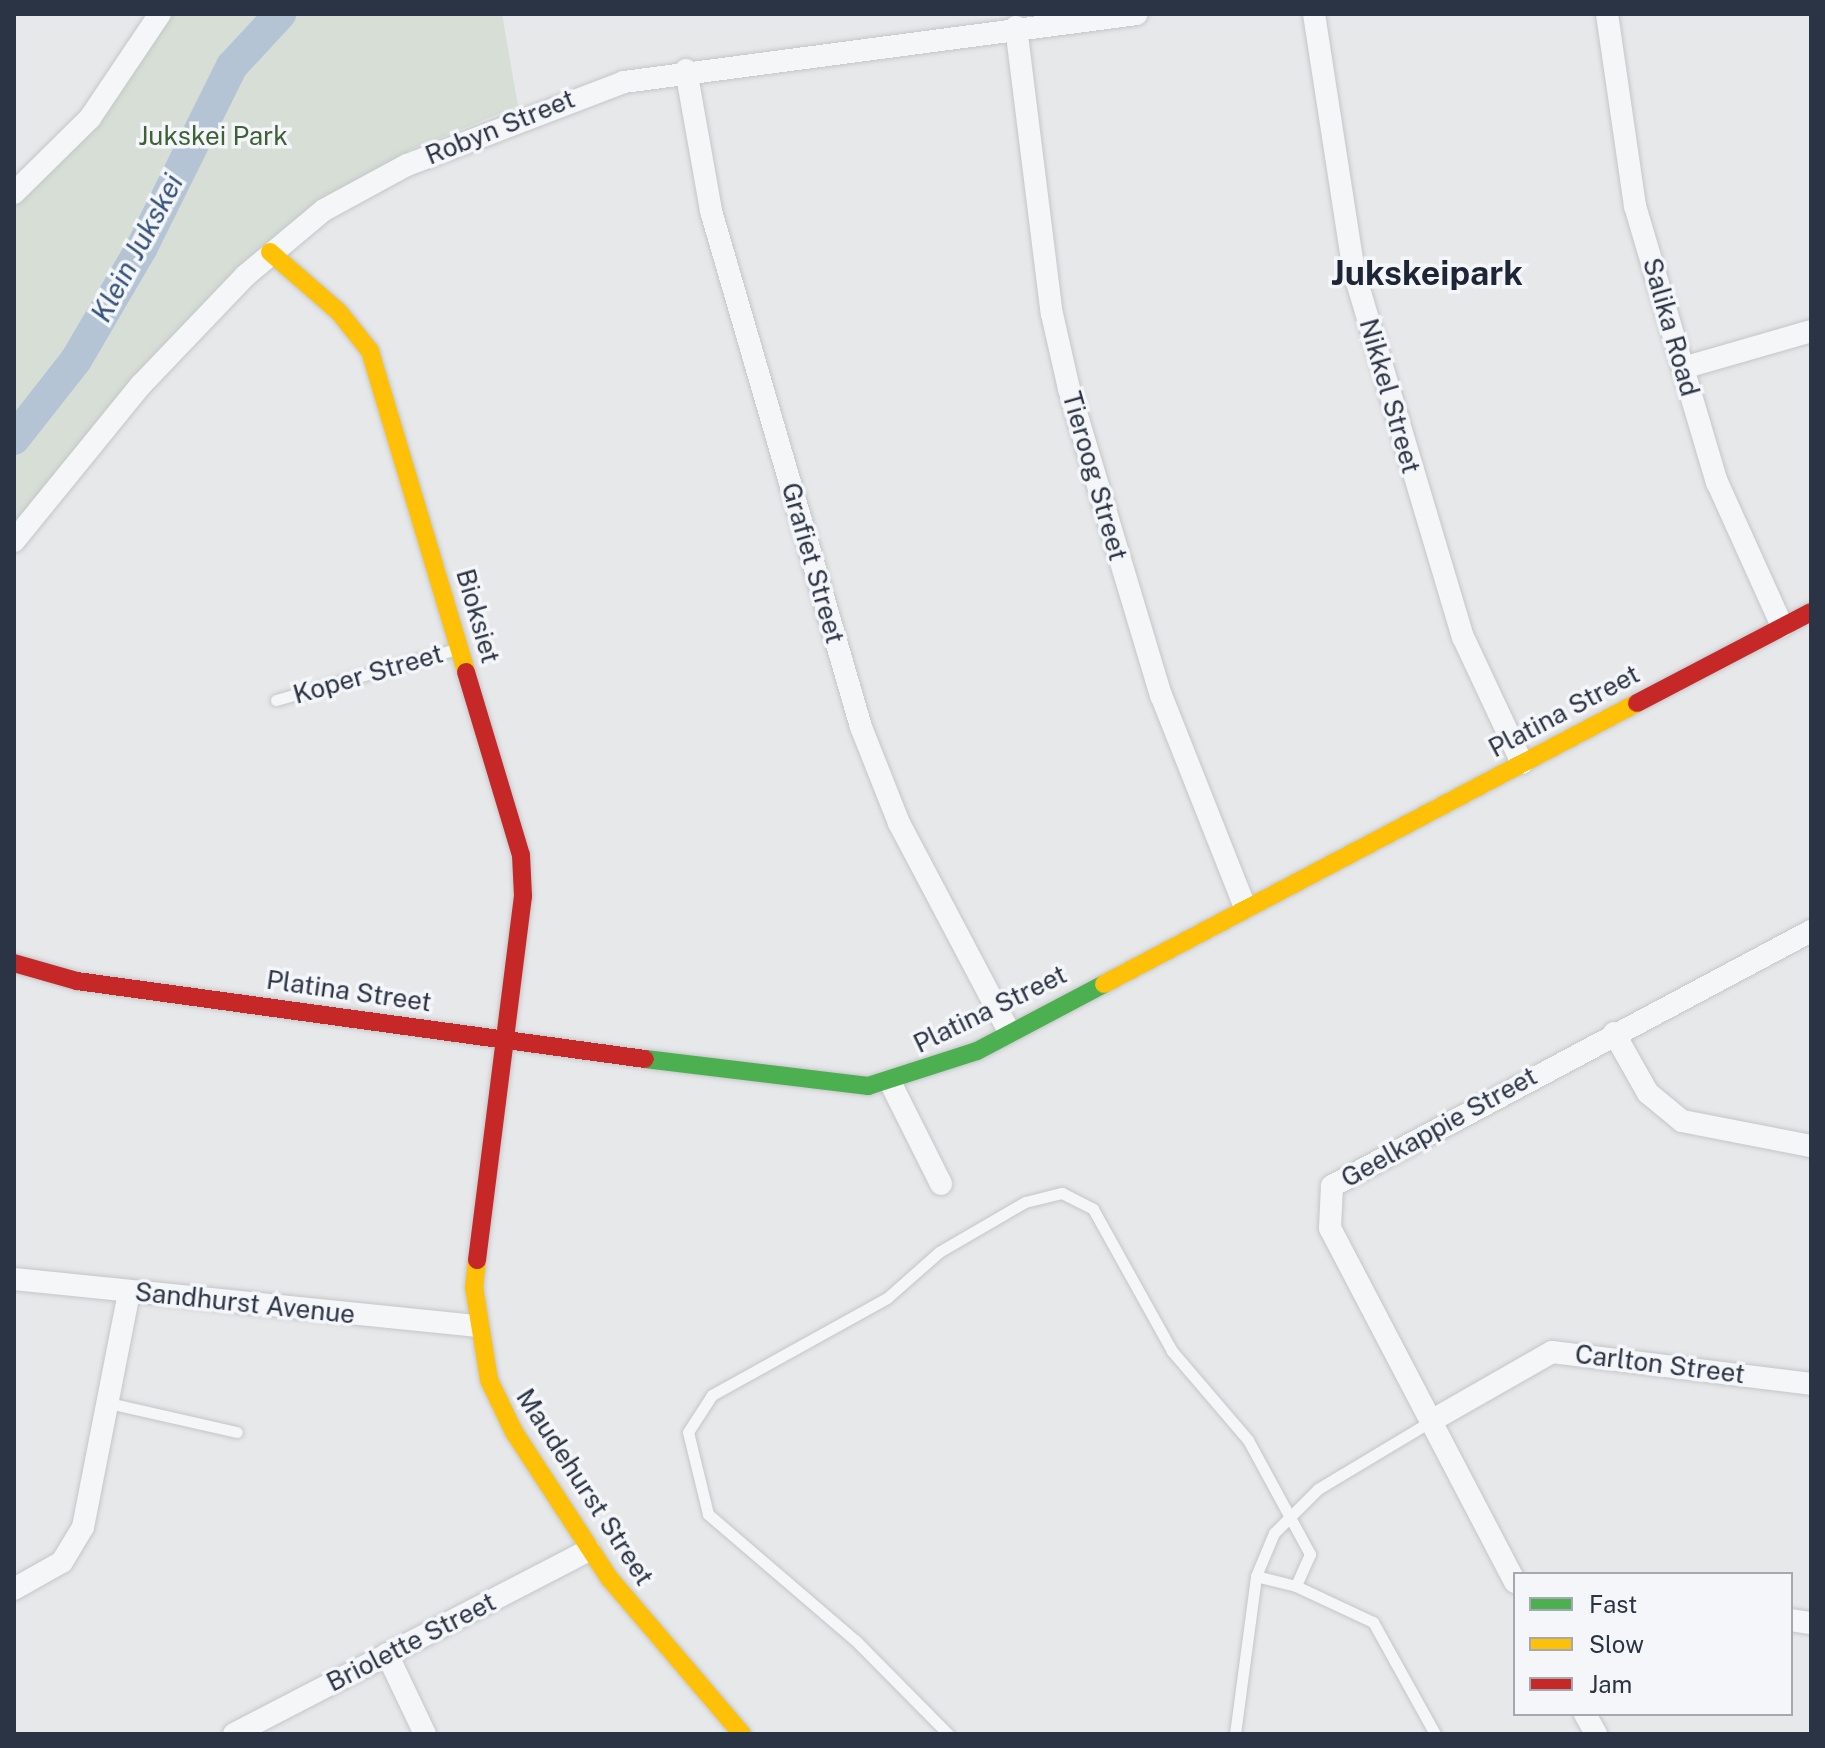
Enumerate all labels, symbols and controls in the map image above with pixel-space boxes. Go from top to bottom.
street label: Robyn Street [421,83,579,171]
park label: Jukskei Park [138,120,288,152]
water label: Klein Jukskei [84,168,190,328]
district label: Jukskeipark [1331,254,1523,294]
street label: Salika Road [1636,254,1706,400]
street label: Nikkel Street [1353,315,1427,477]
street label: Tieroog Street [1056,388,1134,564]
street label: Grafiet Street [775,479,851,647]
street label: Bioksiet [450,565,506,667]
street label: Koper Street [290,638,446,710]
street label: Platina Street [1483,658,1645,764]
street label: Platina Street [908,958,1072,1060]
street label: Platina Street [264,964,434,1018]
street label: Geelkappie Street [1336,1060,1542,1194]
street label: Sandhurst Avenue [133,1276,357,1330]
street label: Carlton Street [1573,1338,1747,1390]
street label: Maudehurst Street [510,1383,660,1591]
legend [1513,1572,1793,1716]
street label: Briolette Street [321,1586,501,1698]
text: Fast [1589,1590,1637,1618]
text: Slow [1589,1630,1644,1658]
text: Jam [1589,1670,1632,1698]

